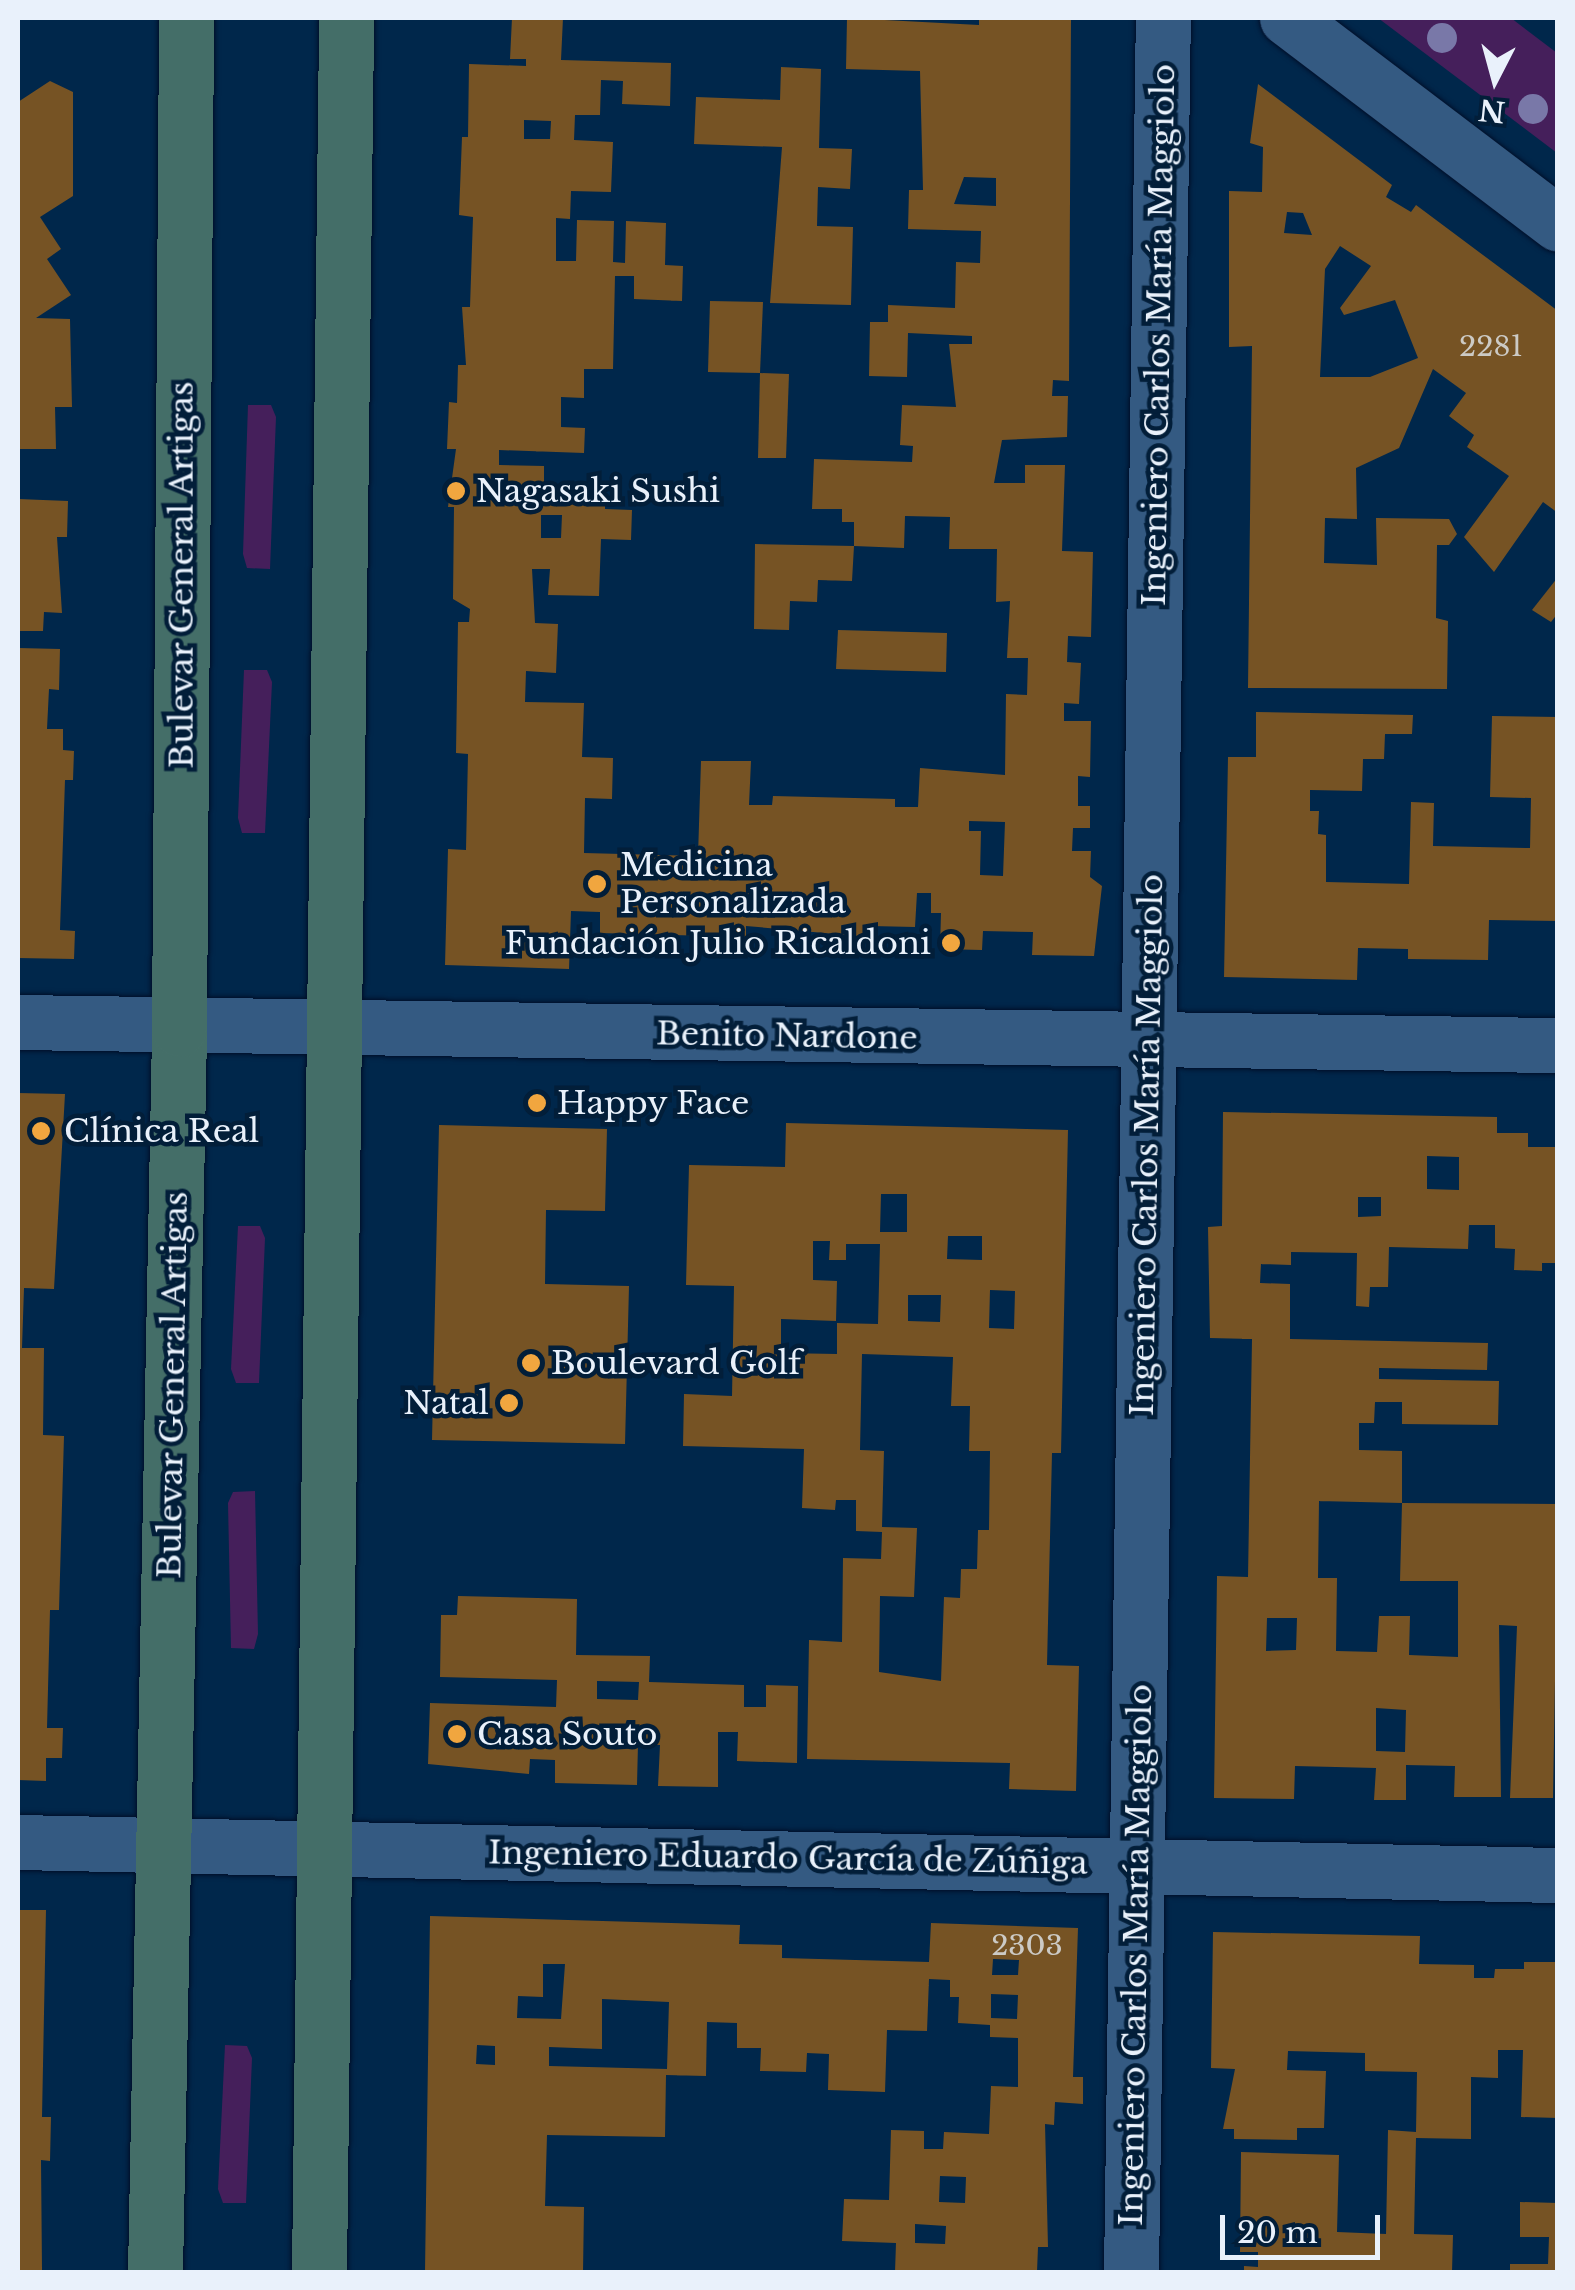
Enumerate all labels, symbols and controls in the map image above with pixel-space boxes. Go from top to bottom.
north arrow [1445,30,1545,130]
street label: Ingeniero Carlos María Maggiolo [1135,63,1183,607]
text: N [1477,92,1507,129]
house number: 2281 [1459,330,1523,364]
street label: Bulevar General Artigas [163,380,201,770]
place label: Nagasaki Sushi [476,472,720,510]
marker: Nagasaki Sushi [445,480,467,502]
place label: Medicina Personalizada [620,847,846,922]
marker: Medicina Personalizada [584,871,610,897]
street label: Ingeniero Carlos María Maggiolo [1123,873,1171,1417]
place label: Fundación Julio Ricaldoni [505,924,931,962]
marker: Fundación Julio Ricaldoni [940,932,962,954]
street label: Benito Nardone [656,1015,918,1057]
place label: Happy Face [557,1084,750,1122]
marker: Happy Face [526,1092,548,1114]
place label: Clínica Real [64,1112,259,1150]
marker: Clínica Real [28,1118,54,1144]
street label: Bulevar General Artigas [150,1190,196,1580]
place label: Boulevard Golf [551,1344,801,1382]
marker: Boulevard Golf [520,1352,542,1374]
place label: Natal [403,1384,489,1422]
marker: Natal [498,1392,520,1414]
street label: Ingeniero Carlos María Maggiolo [1112,1683,1160,2227]
place label: Casa Souto [477,1715,658,1753]
marker: Casa Souto [446,1723,468,1745]
street label: Ingeniero Eduardo García de Zúñiga [488,1834,1088,1882]
house number: 2303 [991,1929,1063,1963]
scale bar [1225,2195,1385,2257]
text: 20 m [1237,2214,1318,2251]

